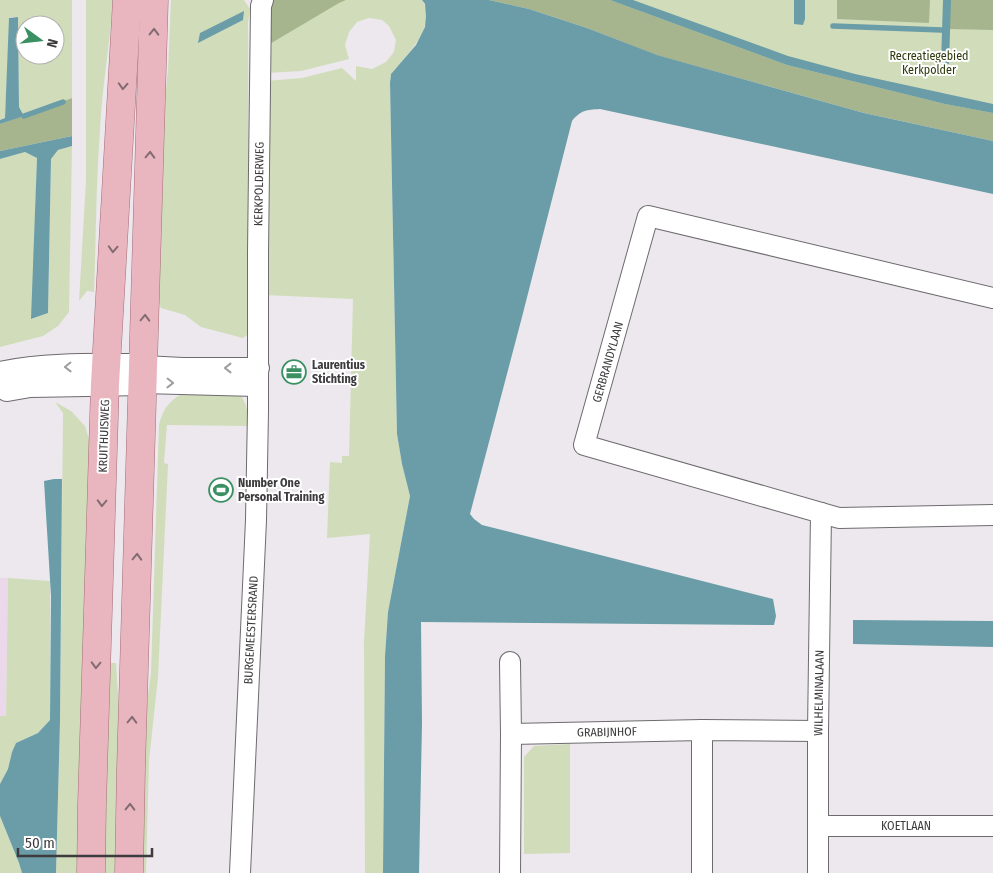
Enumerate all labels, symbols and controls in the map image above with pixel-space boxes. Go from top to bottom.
north arrow [15,15,65,65]
one-way arrow [149,28,159,36]
text: N [43,37,61,49]
park label: Recreatiegebied Kerkpolder [890,49,969,77]
one-way arrow [117,83,128,91]
street label: KERKPOLDERWEG [251,142,267,226]
one-way arrow [145,151,156,159]
one-way arrow [108,245,119,253]
one-way arrow [140,313,151,321]
street label: GERBRANDYLAAN [590,320,626,404]
place label: Laurentius Stichting [312,358,366,386]
office icon: Laurentius Stichting [281,359,307,385]
one-way arrow [63,362,71,372]
one-way arrow [224,363,232,373]
one-way arrow [167,378,175,389]
street label: KRUITHUISWEG [96,399,112,473]
place label: Number One Personal Training [238,476,324,504]
sports icon: Number One Personal Training [208,477,234,503]
one-way arrow [96,499,107,507]
one-way arrow [132,553,142,561]
street label: BURGEMEESTERSRAND [241,575,261,685]
street label: WILHELMINALAAN [811,650,827,736]
one-way arrow [91,661,102,669]
one-way arrow [127,715,137,723]
street label: GRABIJNHOF [577,724,638,740]
one-way arrow [125,803,135,810]
street label: KOETLAAN [881,819,931,833]
scale bar [18,826,151,858]
text: 50 m [25,834,55,852]

